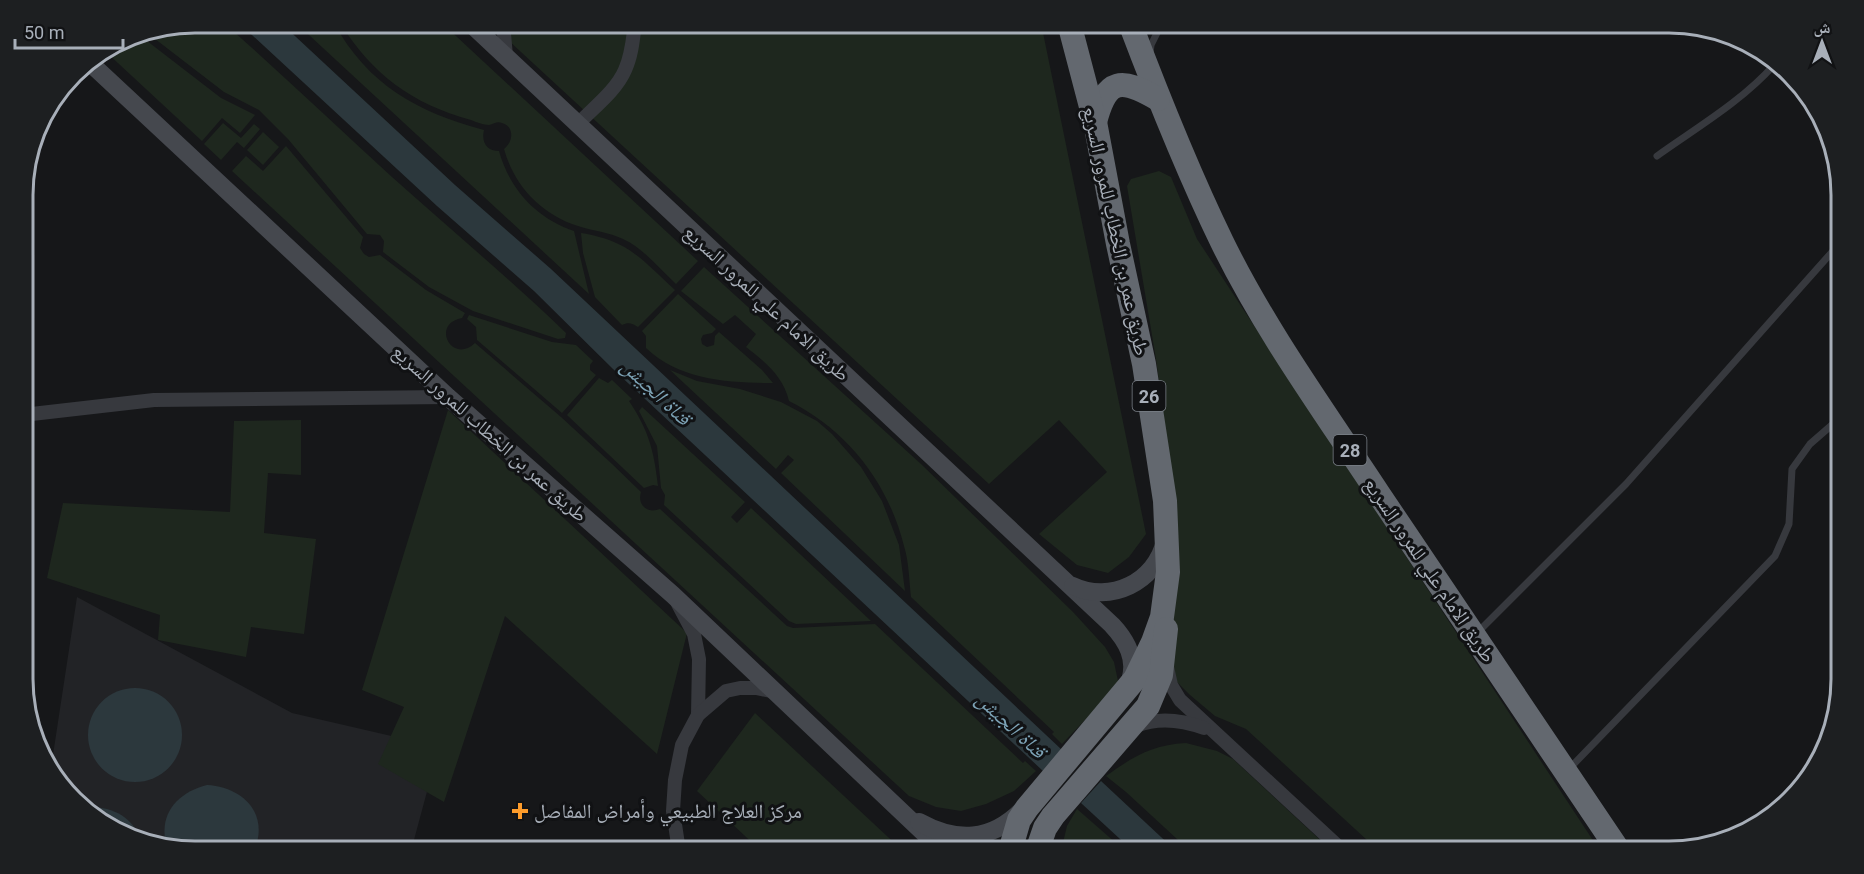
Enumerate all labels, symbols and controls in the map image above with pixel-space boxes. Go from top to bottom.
scale bar [15,12,123,50]
north arrow [1792,12,1852,72]
text: ش [1814,18,1831,37]
text: 50 m [24,22,64,43]
street label: طريق عمر بن الخطاب للمرور السريع [1077,104,1154,358]
street label: طريق الامام علي للمرور السريع [676,220,855,389]
street label: طريق عمر بن الخطاب للمرور السريع [387,339,592,528]
water label: قناة الجيش [616,354,698,433]
road number: 26 [1132,381,1166,411]
road number: 28 [1334,435,1366,465]
street label: طريق الامام علي للمرور السريع [1356,473,1501,669]
water label: قناة الجيش [971,687,1053,766]
place label: مركز العلاج الطبيعي وأمراض المفاصل [534,799,802,827]
marker: مركز العلاج الطبيعي وأمراض المفاصل [511,802,529,820]

